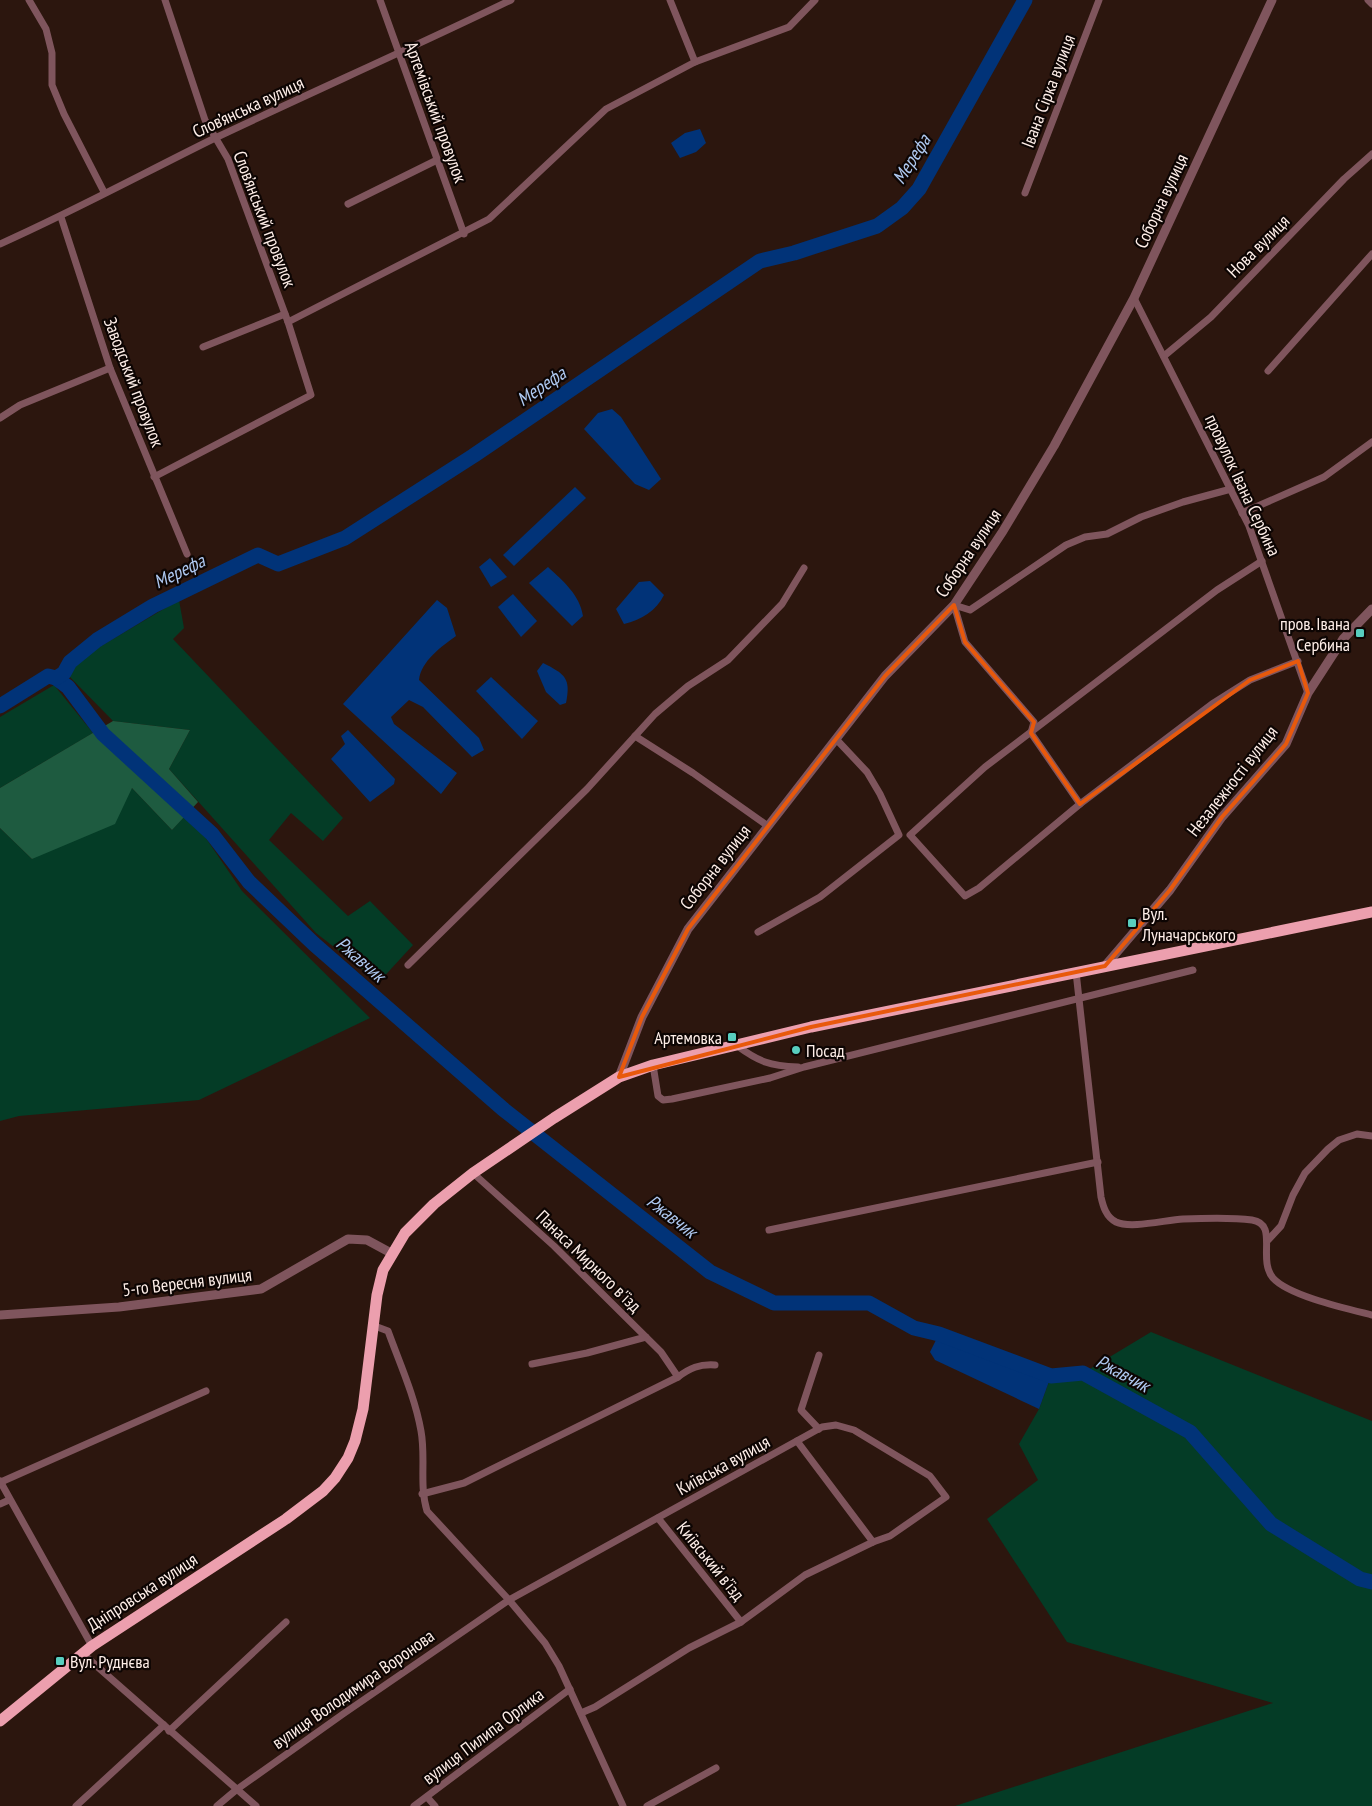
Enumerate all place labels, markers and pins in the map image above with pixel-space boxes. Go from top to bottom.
place label: пров. Івана Сербина [1280,612,1350,656]
marker: пров. Івана Сербина [1354,627,1366,639]
place label: Вул. Луначарського [1141,902,1236,946]
marker: Вул. Луначарського [1126,917,1138,929]
place label: Артемовка [654,1026,722,1049]
marker: Артемовка [726,1031,738,1043]
place label: Посад [806,1039,845,1062]
marker: Посад [790,1044,802,1056]
place label: Вул. Руднєва [70,1650,150,1673]
marker: Вул. Руднєва [54,1655,66,1667]

